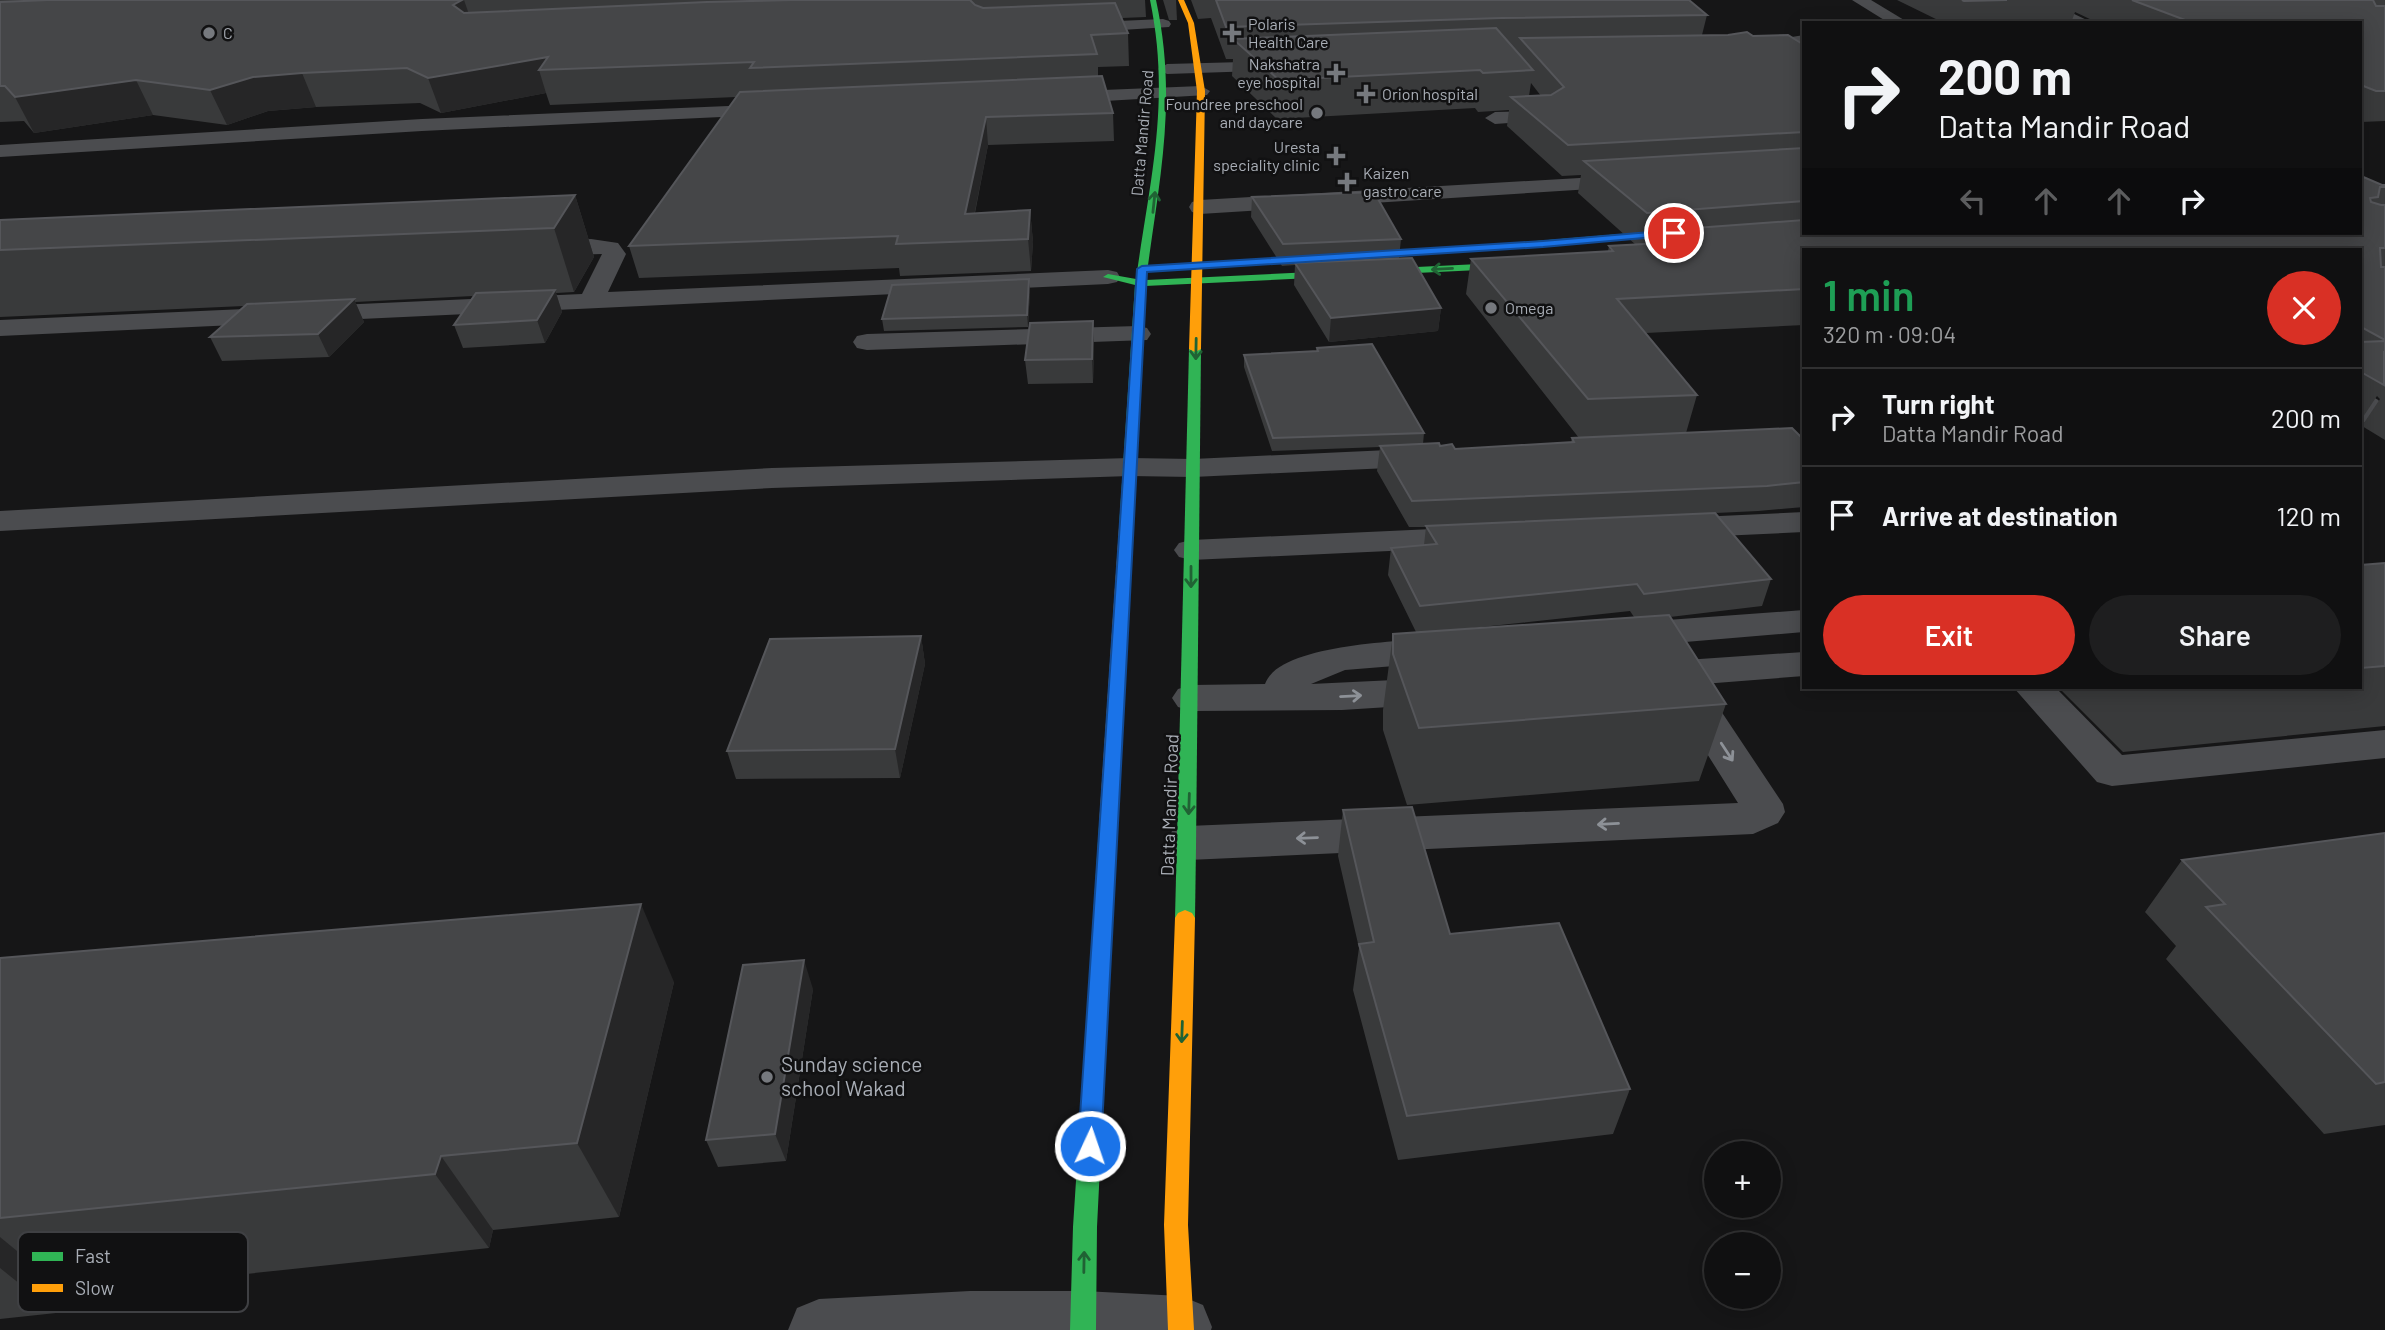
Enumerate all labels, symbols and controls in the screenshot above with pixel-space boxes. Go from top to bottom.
place label: Polaris Health Care [1248,14,1328,51]
place label: C [223,23,233,42]
marker: Polaris Health Care [1222,23,1242,43]
marker: C [201,25,217,41]
text: 200 m [1938,46,2072,105]
icon: right [1823,49,1914,140]
place label: Nakshatra eye hospital [1237,54,1320,91]
marker: Nakshatra eye hospital [1326,63,1346,83]
street label: Datta Mandir Road [1127,69,1156,197]
marker: Orion hospital [1356,84,1376,104]
place label: Orion hospital [1382,84,1478,103]
place label: Foundree preschool and daycare [1165,94,1303,131]
marker: Foundree preschool and daycare [1309,105,1325,121]
text: Datta Mandir Road [1938,106,2191,144]
place label: Uresta speciality clinic [1213,137,1320,174]
marker: Uresta speciality clinic [1326,146,1346,166]
place label: Kaizen gastro care [1363,163,1442,200]
marker: Kaizen gastro care [1337,172,1357,192]
icon: left [1954,182,1992,220]
icon: ahead [2027,182,2065,220]
icon: ahead [2100,182,2138,220]
icon: right [2173,182,2211,220]
one-way arrow [1147,191,1160,214]
pin [1644,203,1704,263]
icon: arrive [1655,214,1693,252]
one-way arrow [1431,263,1454,276]
text: 1 min [1823,269,1915,319]
button: close [2267,271,2341,345]
place label: Omega [1505,298,1553,317]
marker: Omega [1483,300,1499,316]
text: 320 m · 09:04 [1823,320,1956,348]
one-way arrow [1189,338,1202,361]
text: Turn right [1882,388,1995,419]
icon: right [1823,398,1861,436]
text: 200 m [2271,402,2341,433]
text: Datta Mandir Road [1882,419,2064,447]
icon: arrive [1823,496,1861,534]
text: Arrive at destination [1882,500,2118,531]
text: 120 m [2277,500,2341,531]
one-way arrow [1184,565,1198,588]
button: Exit [1823,595,2075,675]
button: Share [2089,595,2341,675]
one-way arrow [1340,690,1363,703]
street label: Datta Mandir Road [1156,734,1182,876]
one-way arrow [1720,741,1734,761]
one-way arrow [1182,793,1196,816]
one-way arrow [1596,818,1619,831]
one-way arrow [1296,831,1319,844]
one-way arrow [1176,1020,1189,1043]
place label: Sunday science school Wakad [781,1051,922,1100]
marker: Sunday science school Wakad [759,1069,775,1085]
position arrow [1053,1109,1127,1183]
map controls [1704,1141,1781,1309]
button: + [1704,1141,1781,1218]
legend [18,1232,248,1312]
button: − [1704,1232,1781,1309]
text: Fast [75,1244,111,1267]
one-way arrow [1077,1251,1091,1274]
text: Slow [75,1276,114,1299]

